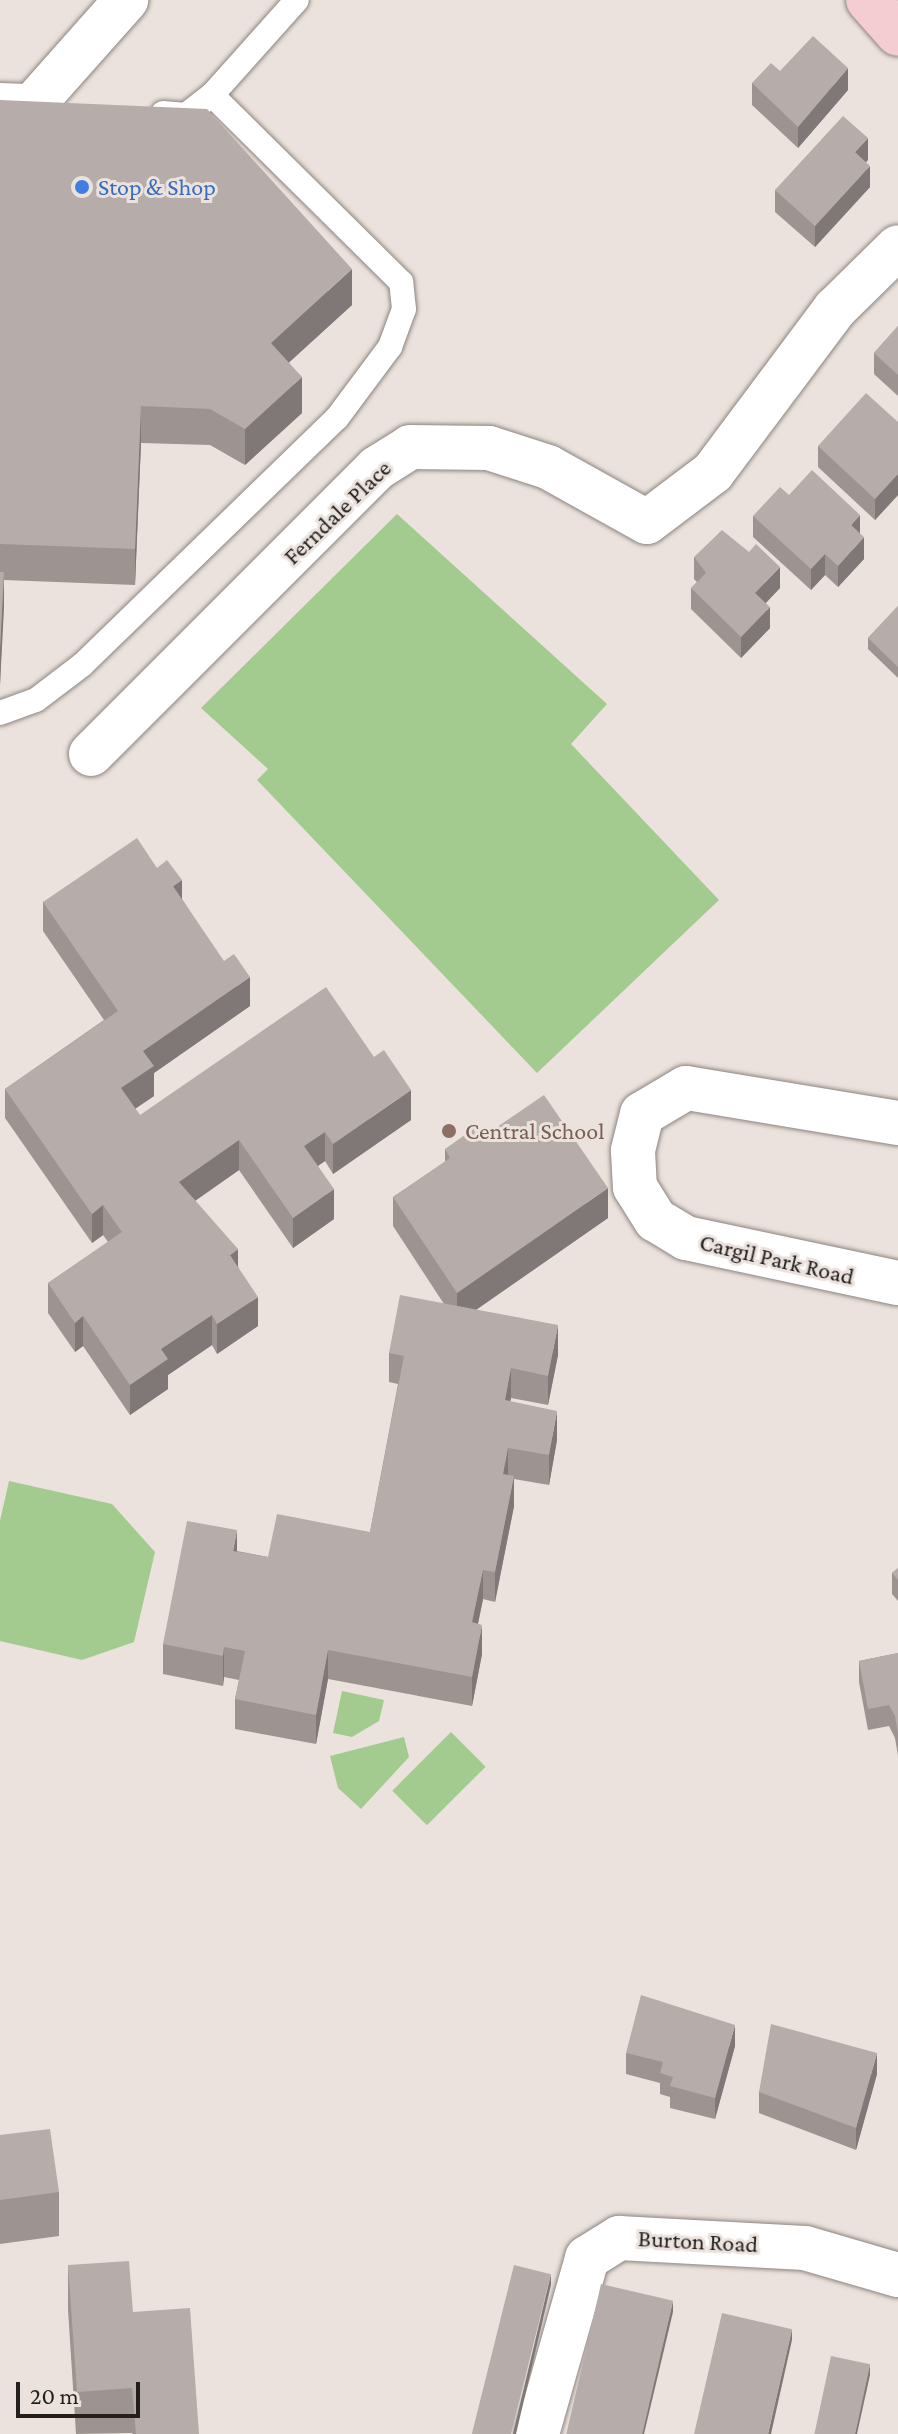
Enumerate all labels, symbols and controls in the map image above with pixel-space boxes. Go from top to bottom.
place label: Stop & Shop [98,173,216,201]
marker: Stop & Shop [73,178,91,196]
street label: Ferndale Place [277,454,397,570]
place label: Central School [465,1117,604,1145]
marker: Central School [440,1122,458,1140]
street label: Cargil Park Road [697,1227,857,1291]
street label: Burton Road [637,2223,759,2259]
scale bar [20,2366,144,2416]
text: 20 m [30,2382,79,2409]

